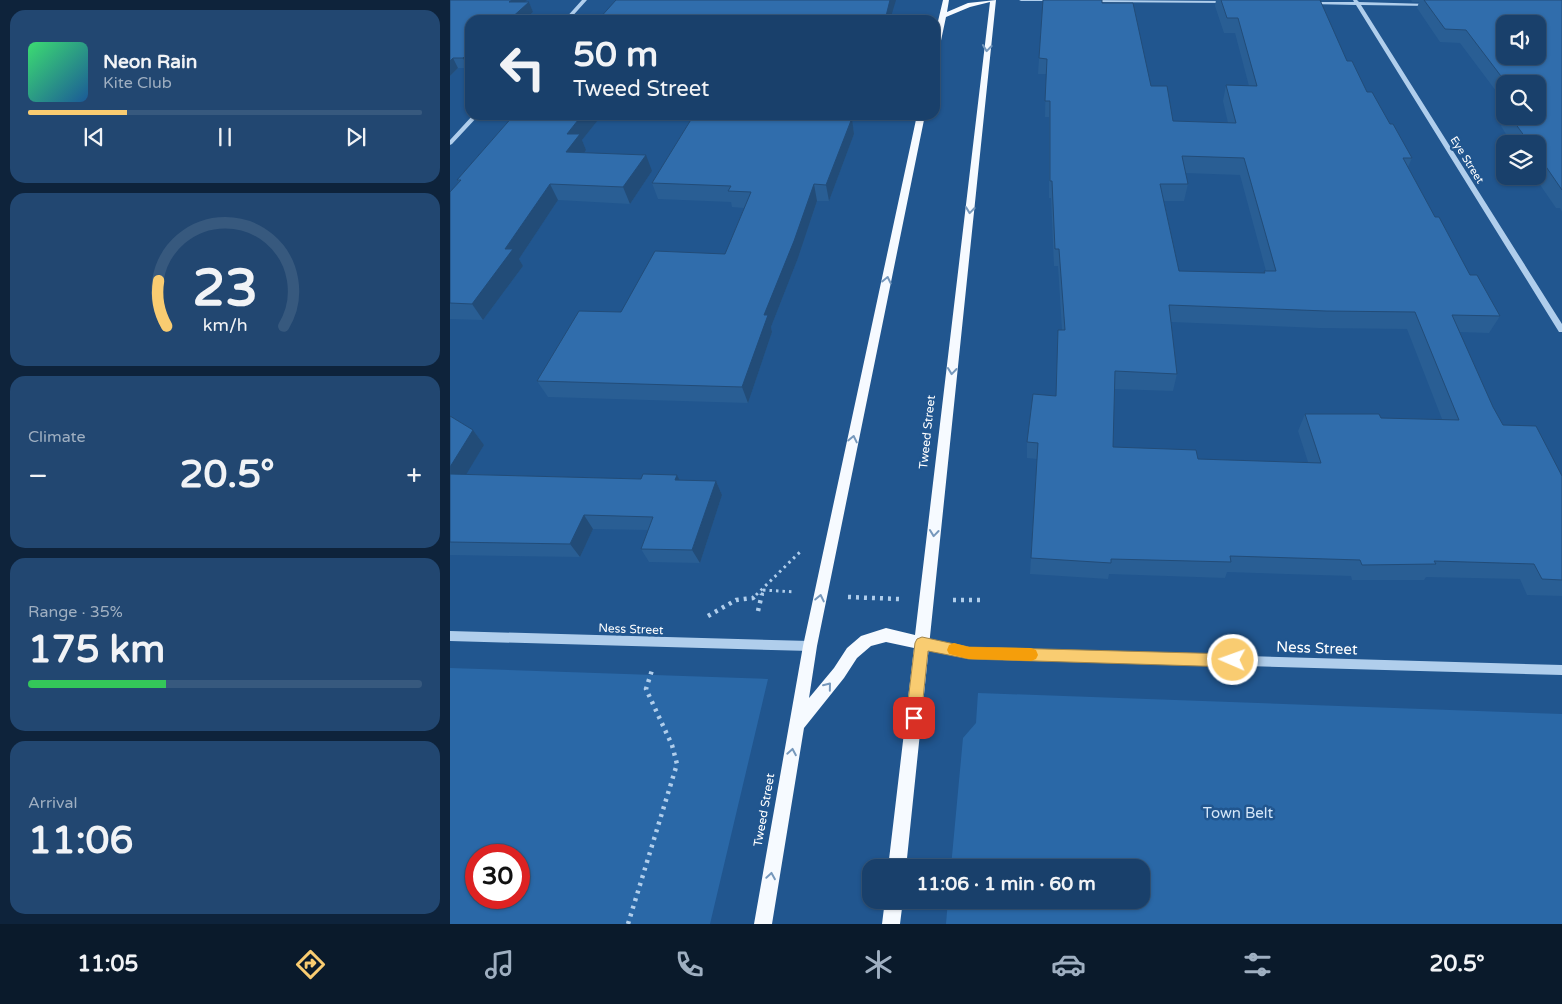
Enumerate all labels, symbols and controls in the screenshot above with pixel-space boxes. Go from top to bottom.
map controls [1496,15,1546,185]
button: sound [1496,15,1546,65]
text: 50 m [573,34,658,76]
icon: left [490,35,555,100]
one-way arrow [982,45,993,53]
text: Neon Rain [103,51,197,73]
text: Kite Club [103,73,172,93]
button: search [1496,75,1546,125]
text: Tweed Street [573,76,710,102]
icon: previous [80,123,108,151]
icon: pause [211,123,239,151]
icon: next [342,123,370,151]
street label: Eye Street [1447,134,1487,186]
button: layers [1496,135,1546,185]
one-way arrow [964,206,975,214]
text: 23 [192,257,258,320]
one-way arrow [881,275,891,284]
text: km/h [203,315,247,336]
one-way arrow [947,368,958,376]
street label: Tweed Street [916,394,938,470]
text: Climate [28,427,86,447]
one-way arrow [847,434,858,443]
text: 20.5° [180,452,275,498]
text: − [28,459,48,493]
text: + [406,459,422,493]
one-way arrow [929,529,940,537]
one-way arrow [815,594,825,603]
text: Range · 35% [28,602,123,622]
street label: Ness Street [598,621,664,637]
text: 175 km [28,627,165,673]
position arrow [1206,633,1258,685]
street label: Ness Street [1276,638,1358,658]
one-way arrow [823,683,831,692]
pin [893,697,935,739]
icon: arrive [900,704,928,732]
one-way arrow [787,748,797,757]
street label: Tweed Street [751,772,777,848]
text: Arrival [28,793,77,813]
park label: Town Belt [1203,804,1273,822]
text: 11:06 [28,818,133,864]
speed limit sign: 30 [465,844,530,909]
one-way arrow [766,872,776,880]
text: 11:06 · 1 min · 60 m [916,873,1096,895]
icon: directions [293,947,328,982]
icon: music [482,947,517,982]
icon: phone [672,947,707,982]
icon: climate [861,947,896,982]
icon: car [1051,947,1086,982]
icon: filters [1240,947,1275,982]
text: 11:05 [77,951,138,977]
text: 20.5° [1430,951,1485,977]

